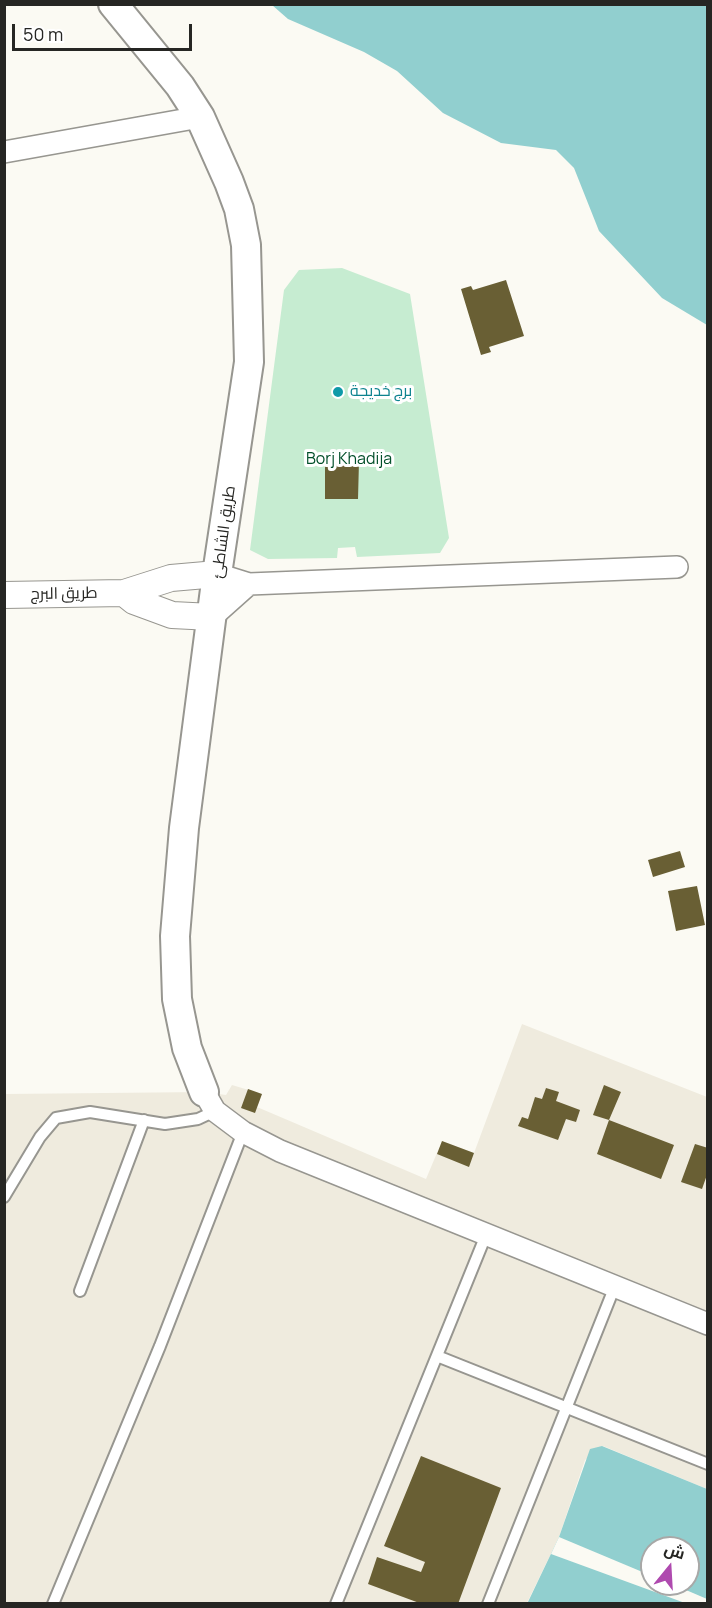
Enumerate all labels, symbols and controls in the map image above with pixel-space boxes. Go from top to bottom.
scale bar [15,12,195,50]
text: 50 m [23,22,63,46]
place label: برج خديجة [350,382,412,402]
marker: برج خديجة [331,385,345,399]
park label: Borj Khadija [306,450,392,470]
street label: طريق الشاطئ [208,485,240,579]
street label: طريق البرج [30,584,98,604]
north arrow [640,1536,700,1596]
text: ش [662,1537,688,1564]

